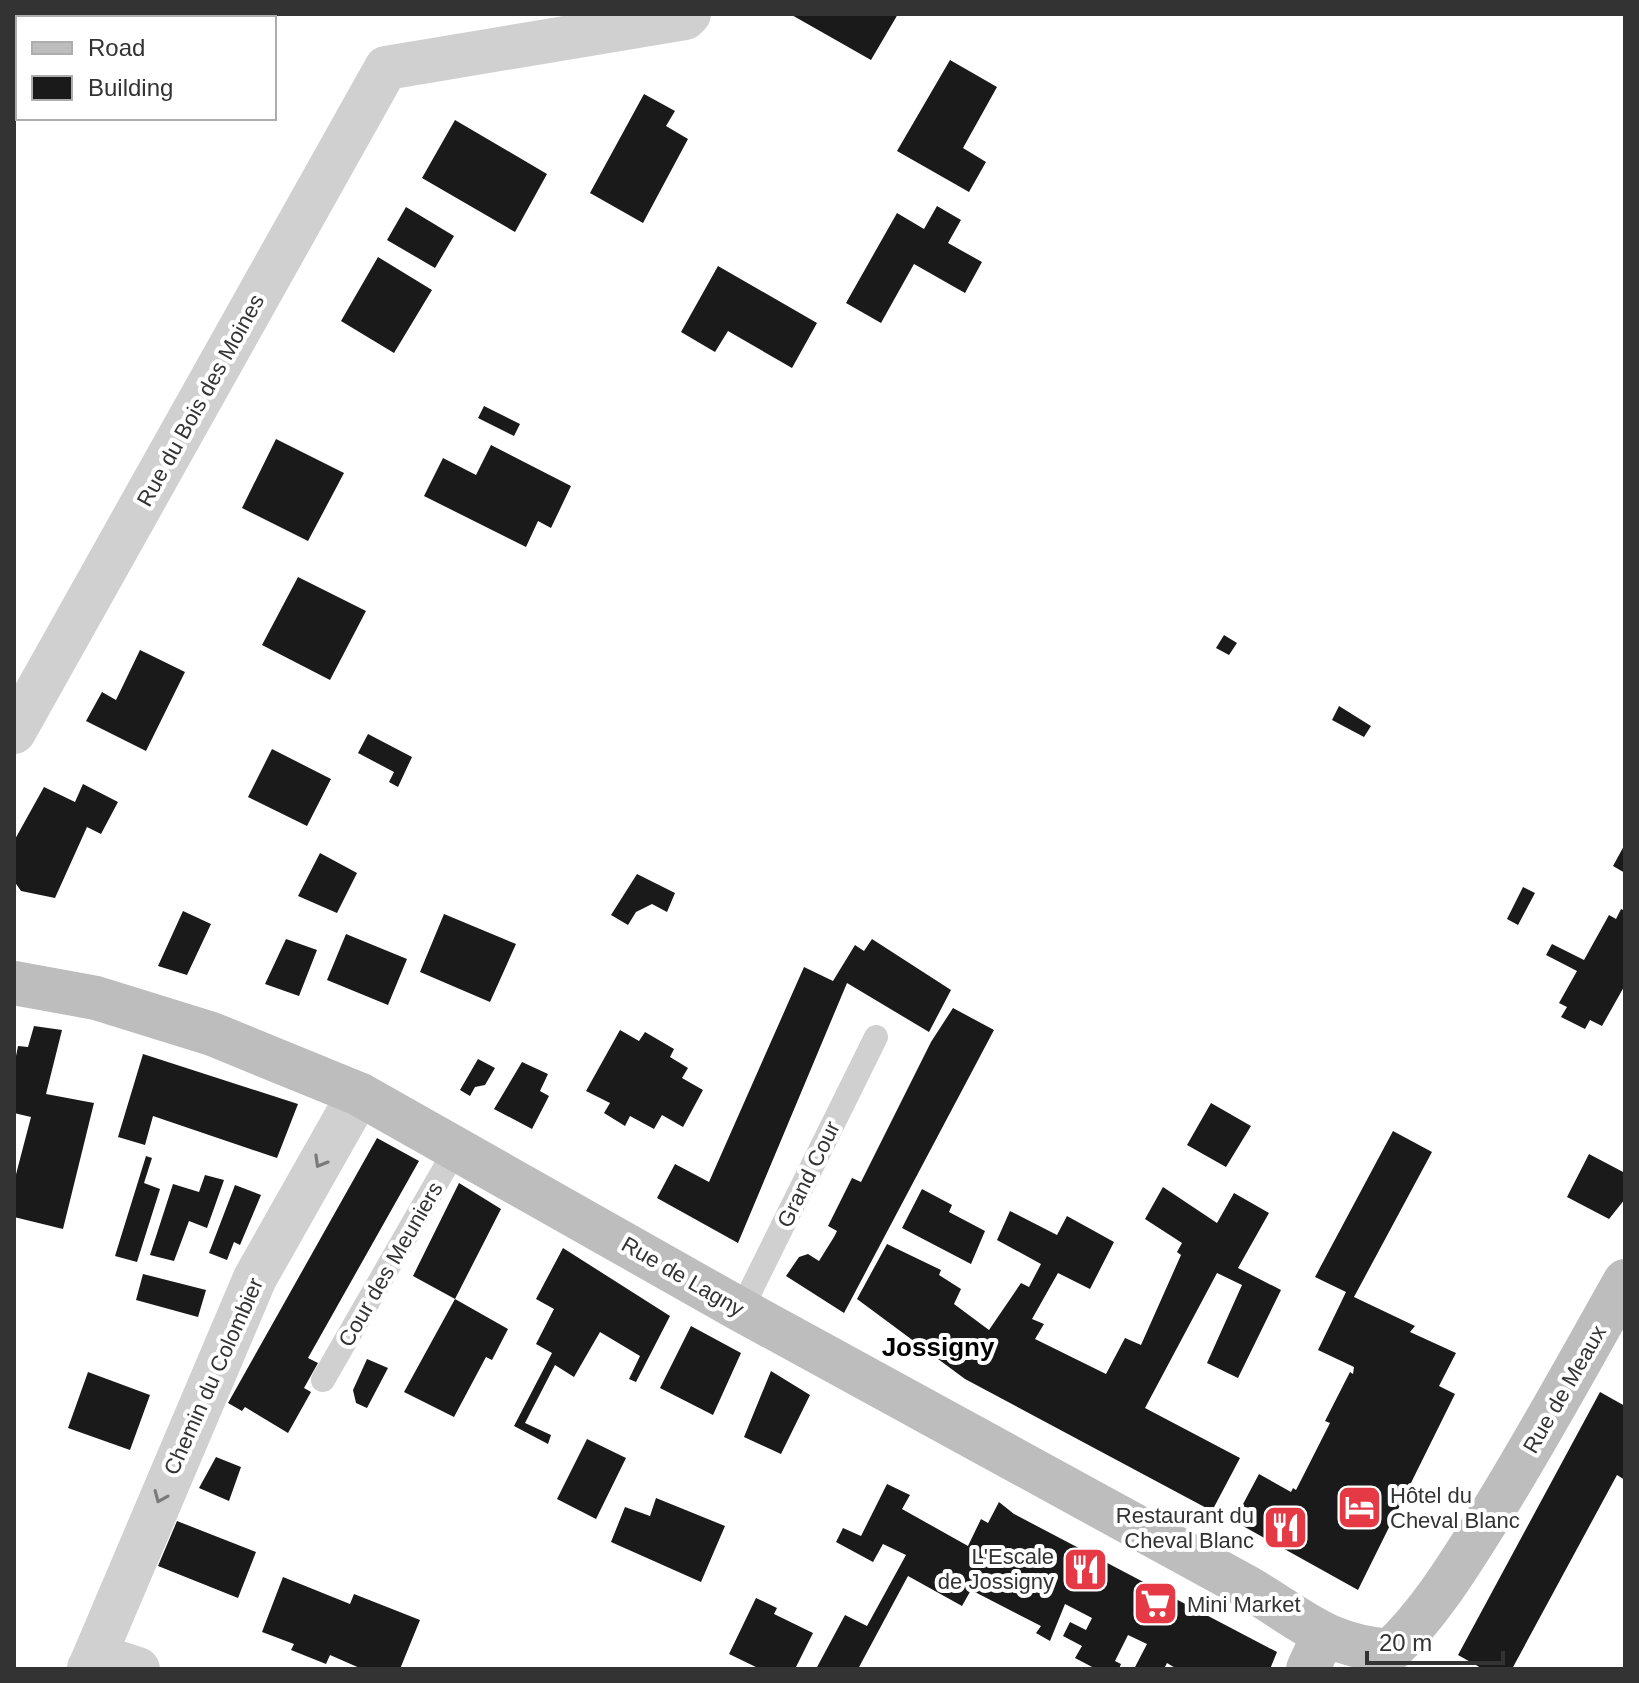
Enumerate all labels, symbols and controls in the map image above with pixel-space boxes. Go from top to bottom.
legend [16,16,276,120]
text: Road [88,34,145,61]
text: Building [88,74,173,101]
street label: Rue du Bois des Moines [132,290,269,511]
street label: Grand Cour [772,1117,845,1231]
one-way arrow [314,1153,330,1168]
street label: Cour des Meuniers [333,1178,448,1351]
street label: Rue de Lagny [617,1231,748,1322]
street label: Chemin du Colombier [159,1274,268,1478]
street label: Rue de Meaux [1518,1321,1611,1457]
district label: Jossigny [882,1332,995,1362]
place label: Hôtel du Cheval Blanc [1390,1483,1520,1533]
hotel icon: Hôtel du Cheval Blanc [1335,1484,1383,1532]
one-way arrow [153,1489,170,1503]
place label: Restaurant du Cheval Blanc [1116,1503,1254,1553]
restaurant icon: Restaurant du Cheval Blanc [1261,1504,1309,1552]
place label: L'Escale de Jossigny [938,1544,1054,1594]
restaurant icon: L'Escale de Jossigny [1061,1545,1109,1593]
supermarket icon: Mini Market [1132,1580,1180,1628]
place label: Mini Market [1187,1592,1301,1617]
scale bar [1367,1615,1503,1665]
text: 20 m [1379,1629,1432,1656]

